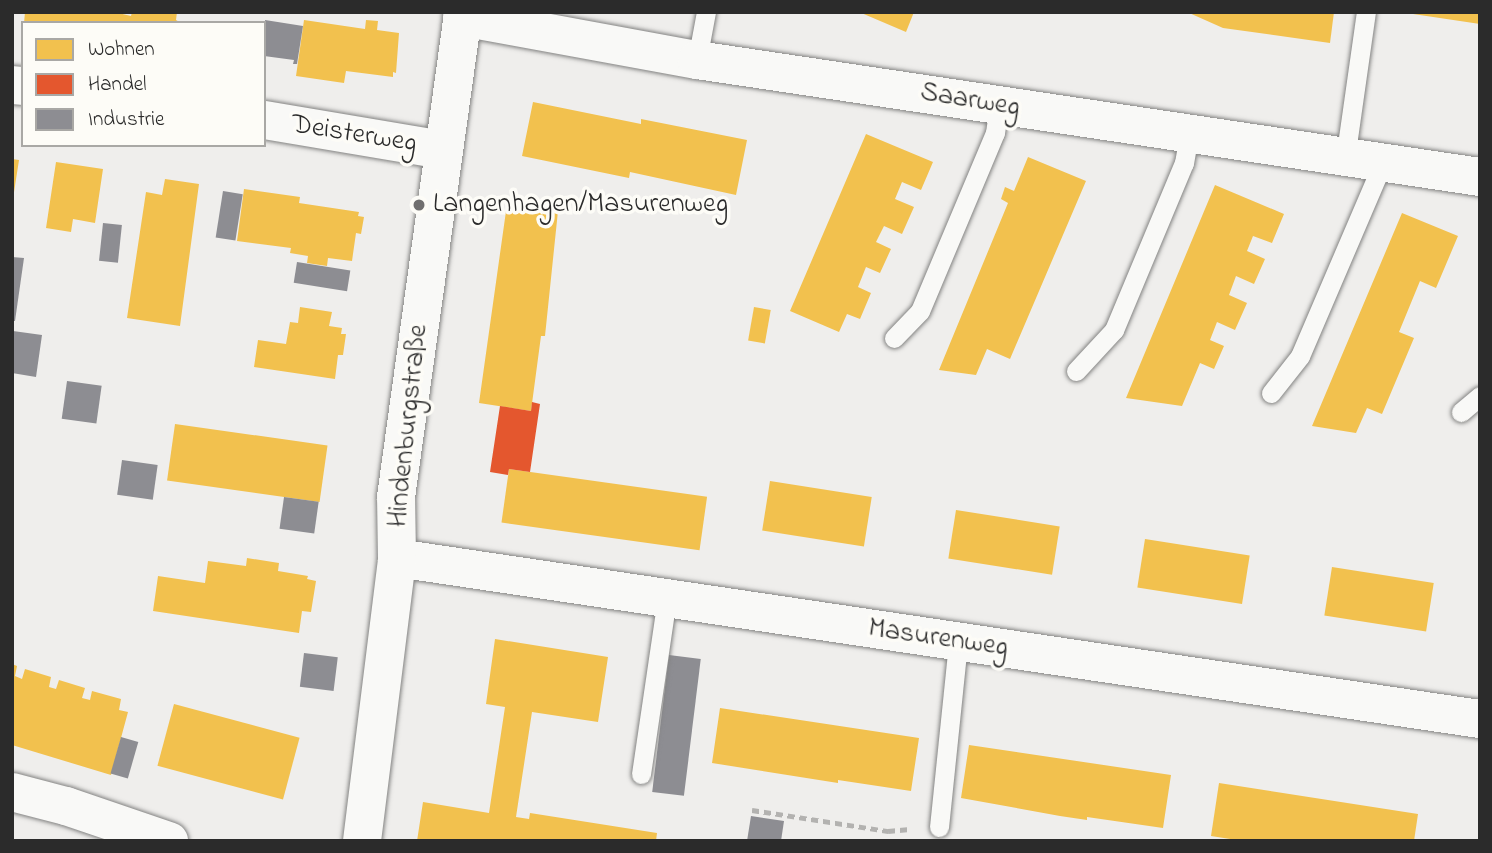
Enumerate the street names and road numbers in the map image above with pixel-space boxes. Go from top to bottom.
street label: Saarweg [918,77,1022,125]
street label: Deisterweg [289,109,419,161]
street label: Hindenburgstraße [382,323,436,529]
street label: Masurenweg [866,613,1010,665]

